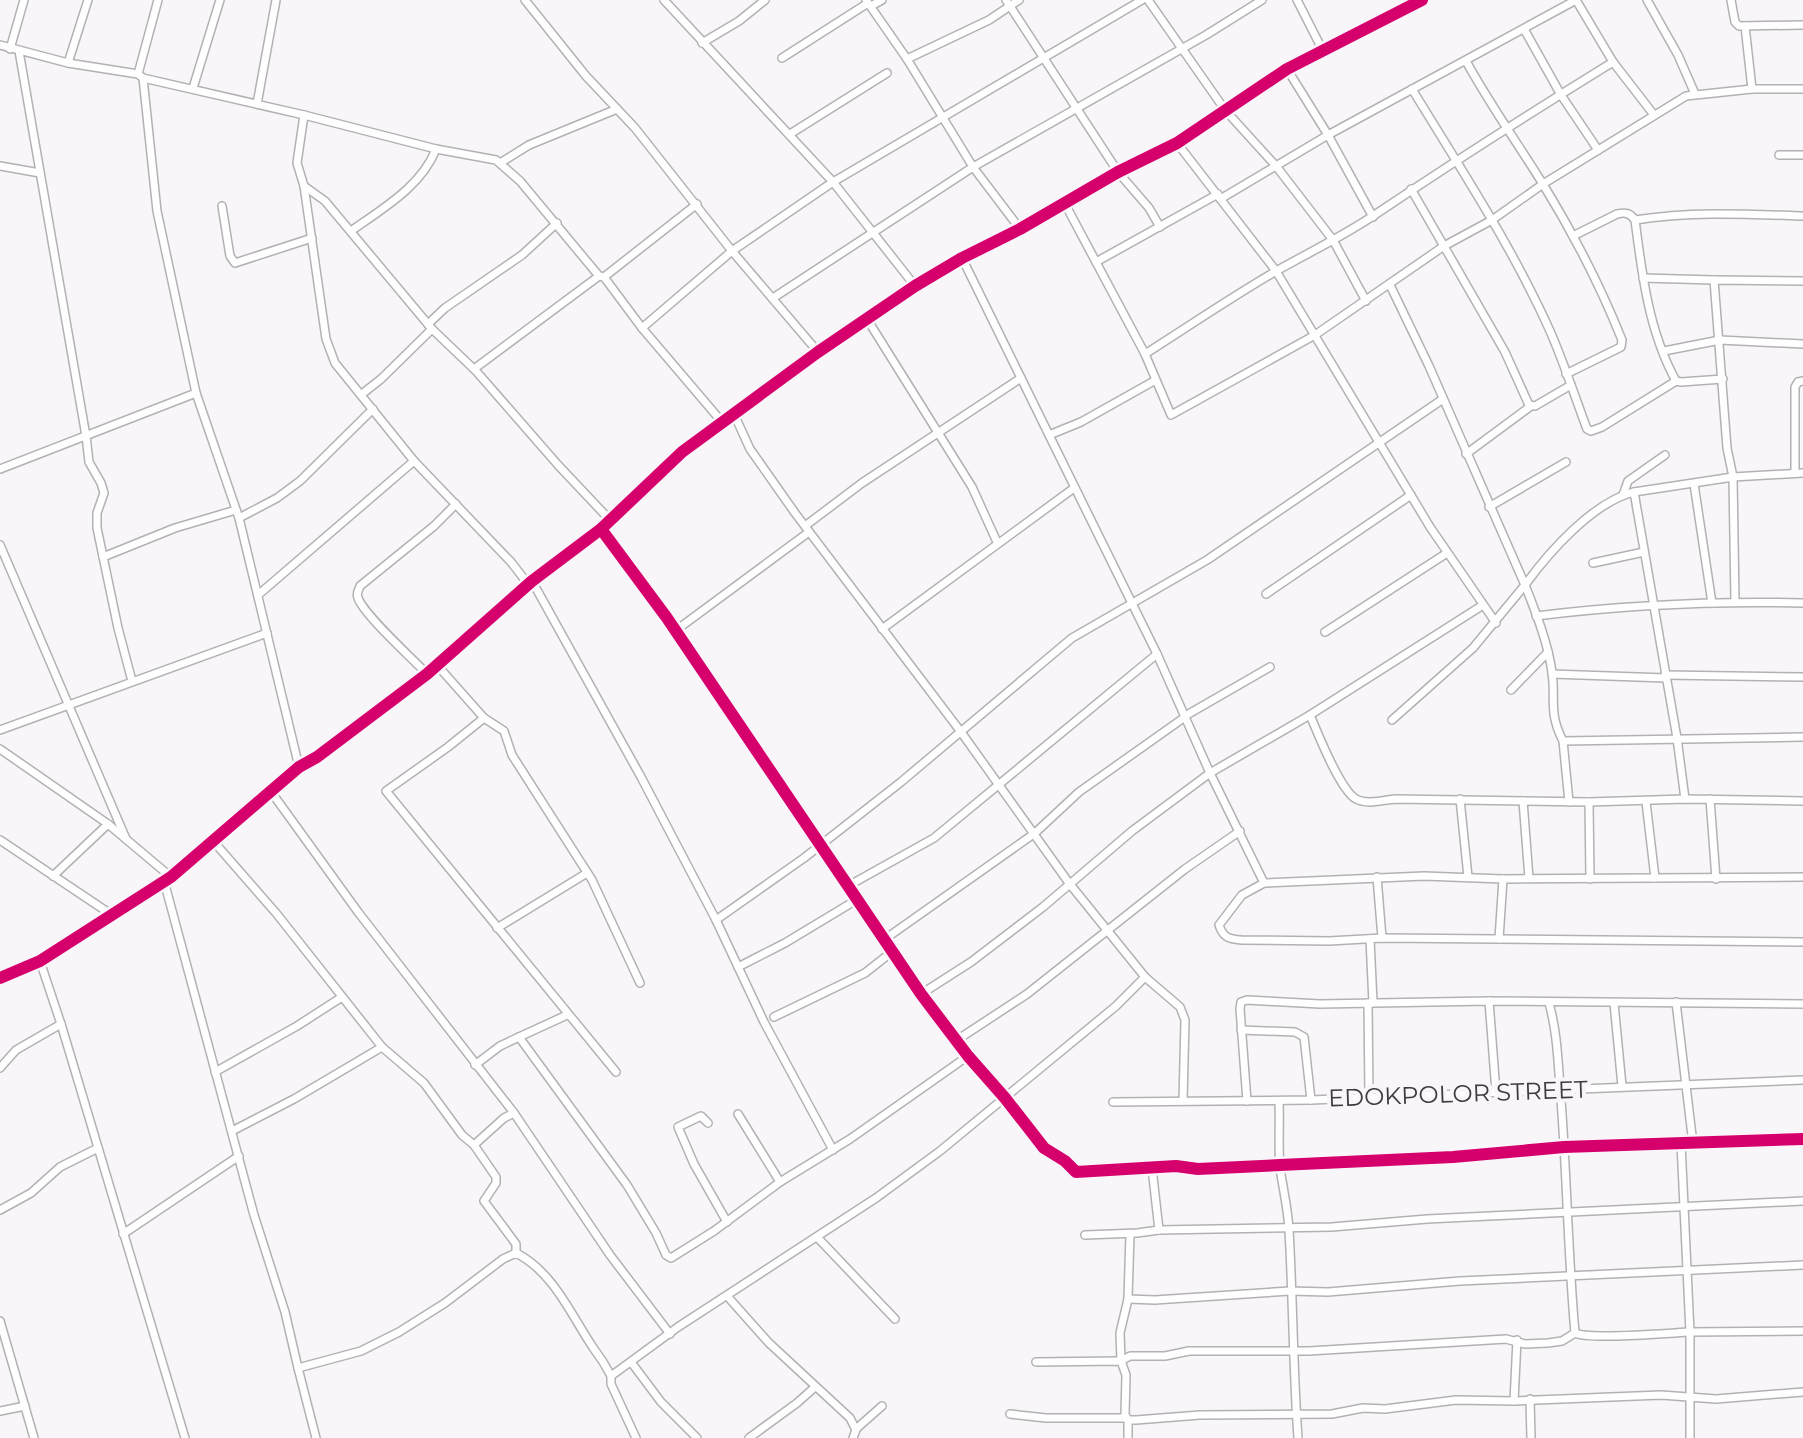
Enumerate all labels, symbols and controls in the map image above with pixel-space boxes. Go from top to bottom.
street label: EDOKPOLOR STREET [1328,1074,1588,1113]

